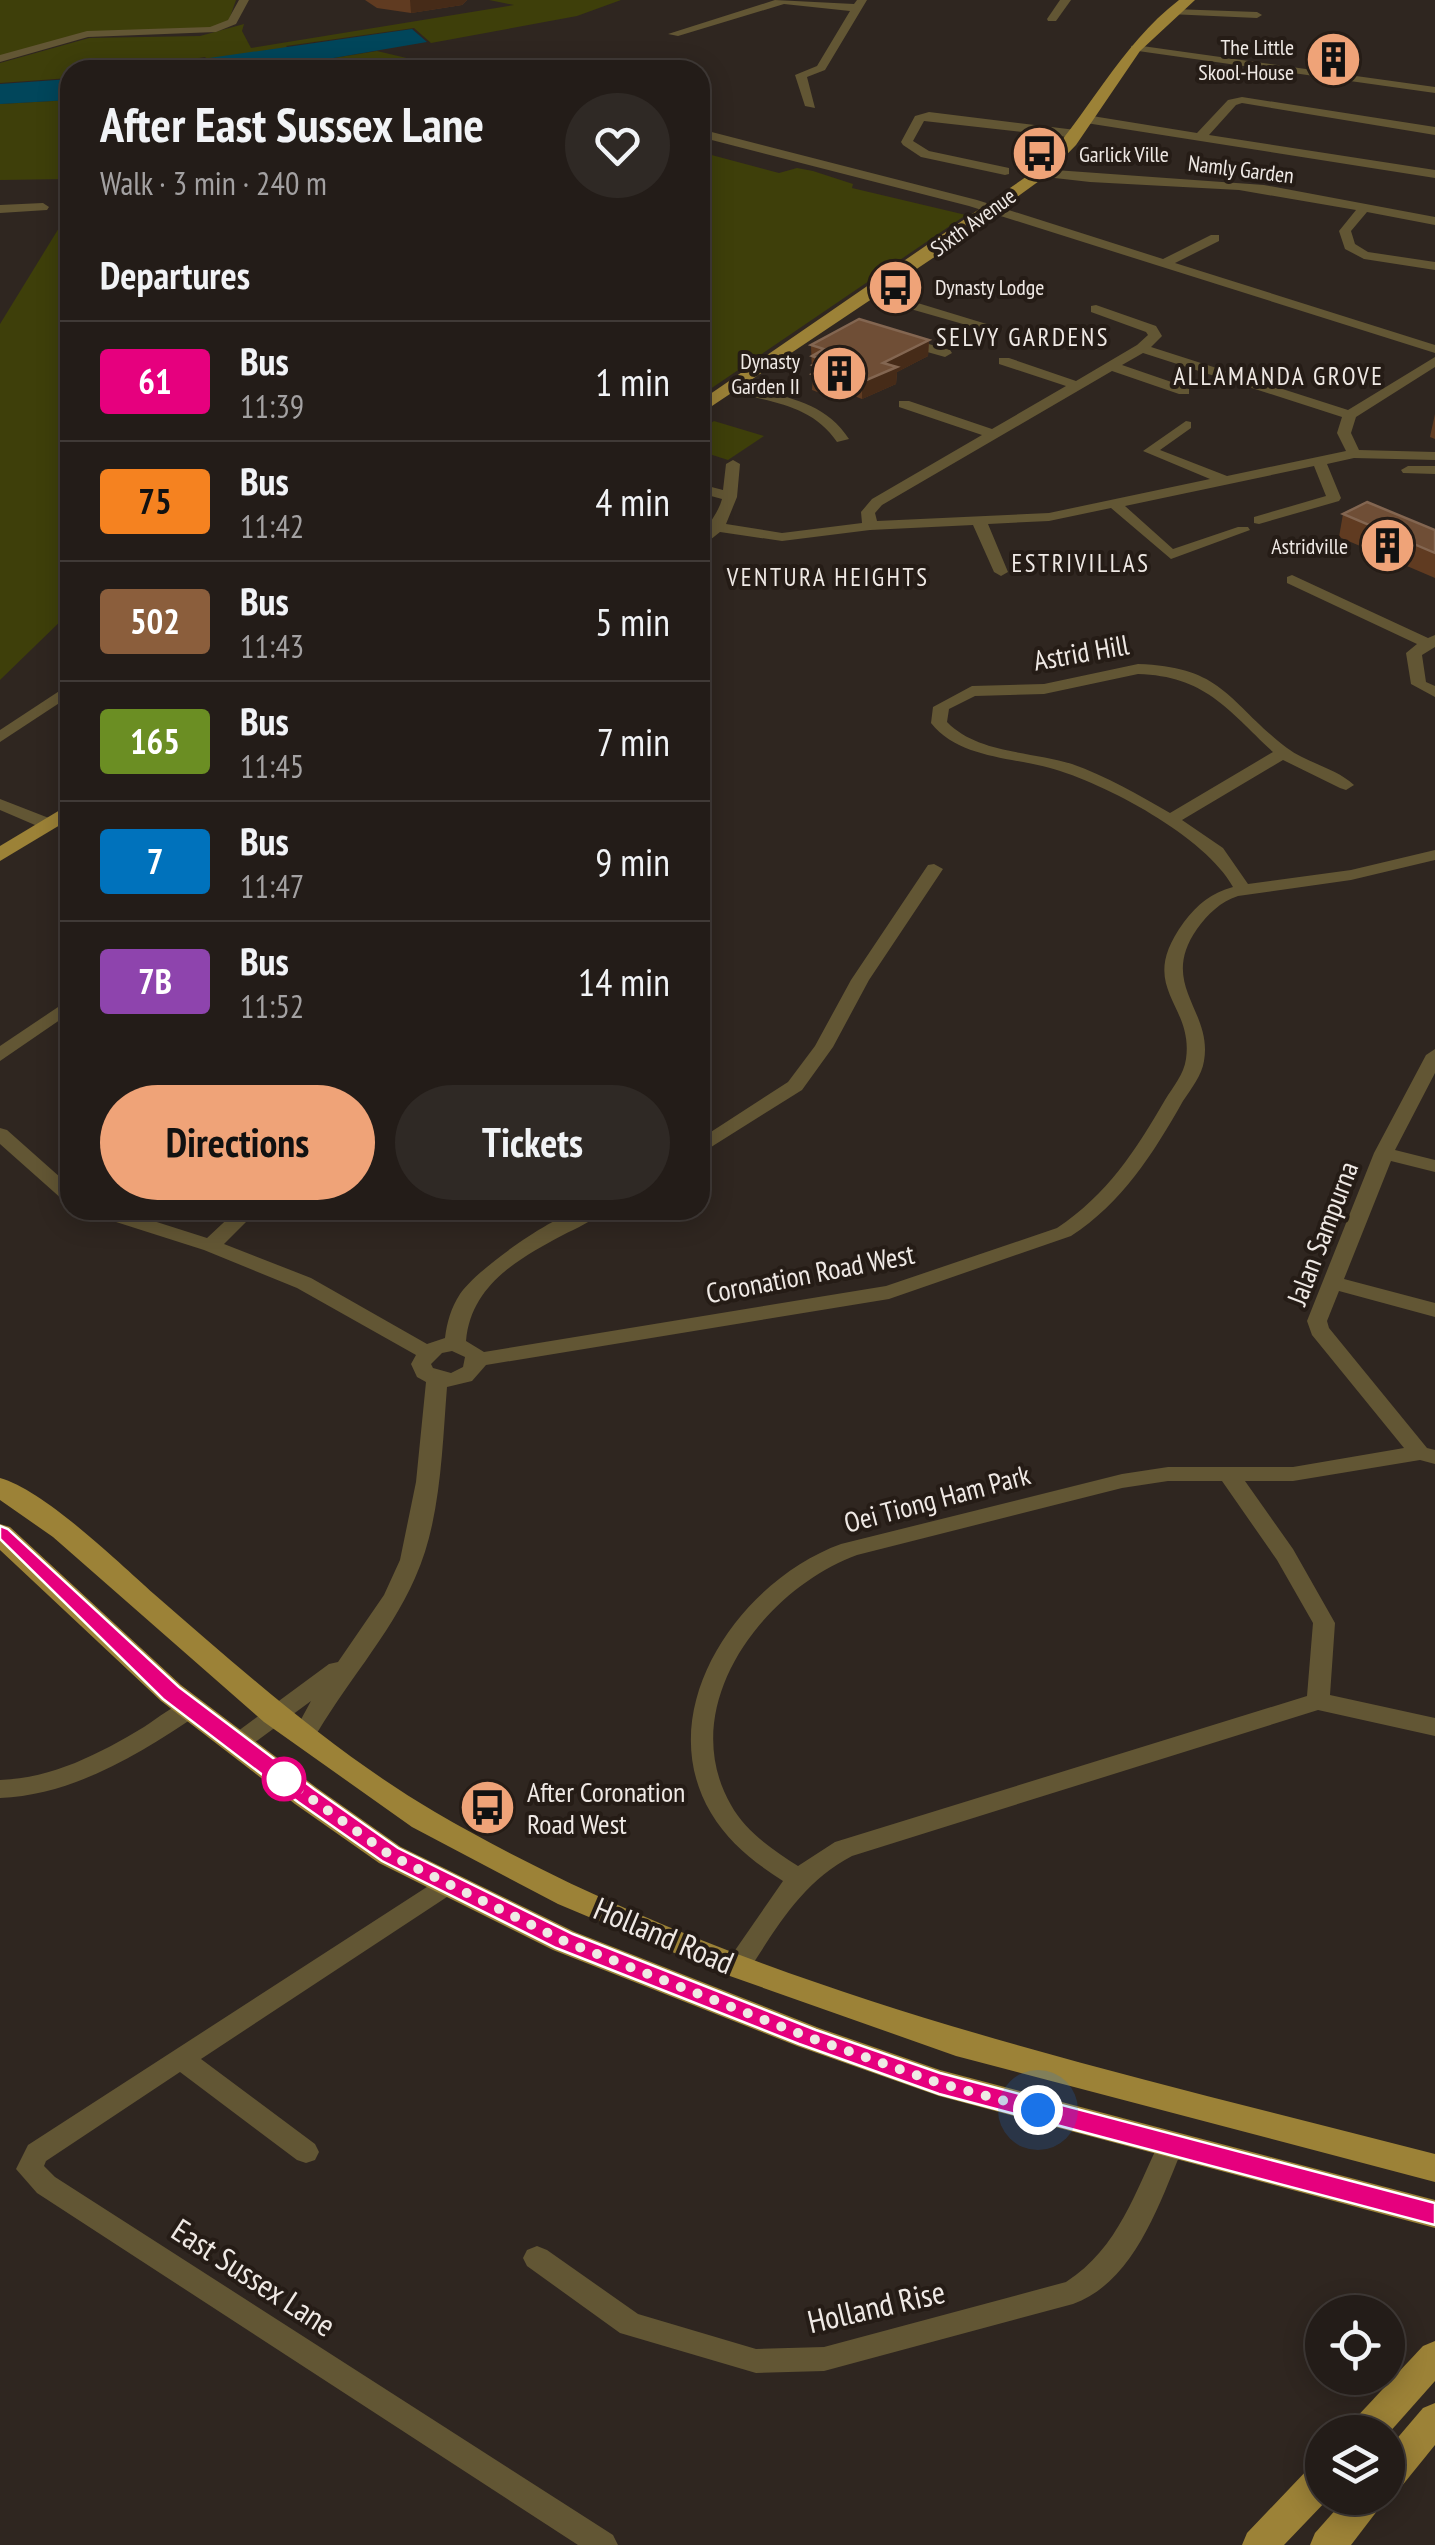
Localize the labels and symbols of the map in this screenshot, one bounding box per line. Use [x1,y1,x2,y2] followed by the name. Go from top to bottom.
[1303,30,1363,90] building icon: The Little Skool-House
[1198,33,1294,86] place label: The Little Skool-House
[1010,124,1070,184] bus stop icon: Garlick Ville
[1079,140,1169,168] place label: Garlick Ville
[1187,149,1295,189] street label: Namly Garden
[925,182,1021,262] street label: Sixth Avenue
[866,257,926,317] bus stop icon: Dynasty Lodge
[935,273,1044,301] place label: Dynasty Lodge
[936,321,1110,353] district label: SELVY GARDENS
[809,344,869,404] building icon: Dynasty Garden II
[731,347,801,400] place label: Dynasty Garden II
[1173,360,1385,392] district label: ALLAMANDA GROVE
[1357,516,1417,576] building icon: Astridville
[1271,532,1348,560] place label: Astridville
[1012,547,1150,579] district label: ESTRIVILLAS
[726,561,929,593] district label: VENTURA HEIGHTS
[1030,625,1132,679] street label: Astrid Hill
[1277,1156,1366,1311] street label: Jalan Sampurna
[703,1235,918,1311] street label: Coronation Road West
[840,1455,1034,1541] street label: Oei Tiong Ham Park
[263,1758,305,1800] unlabelled marker
[527,1773,685,1842] place label: After Coronation Road West
[458,1777,518,1837] bus stop icon: After Coronation Road West
[588,1887,740,1983] street label: Holland Road
[1013,2085,1063,2135] your location
[164,2208,344,2346] street label: East Sussex Lane
[803,2270,949,2342] street label: Holland Rise

